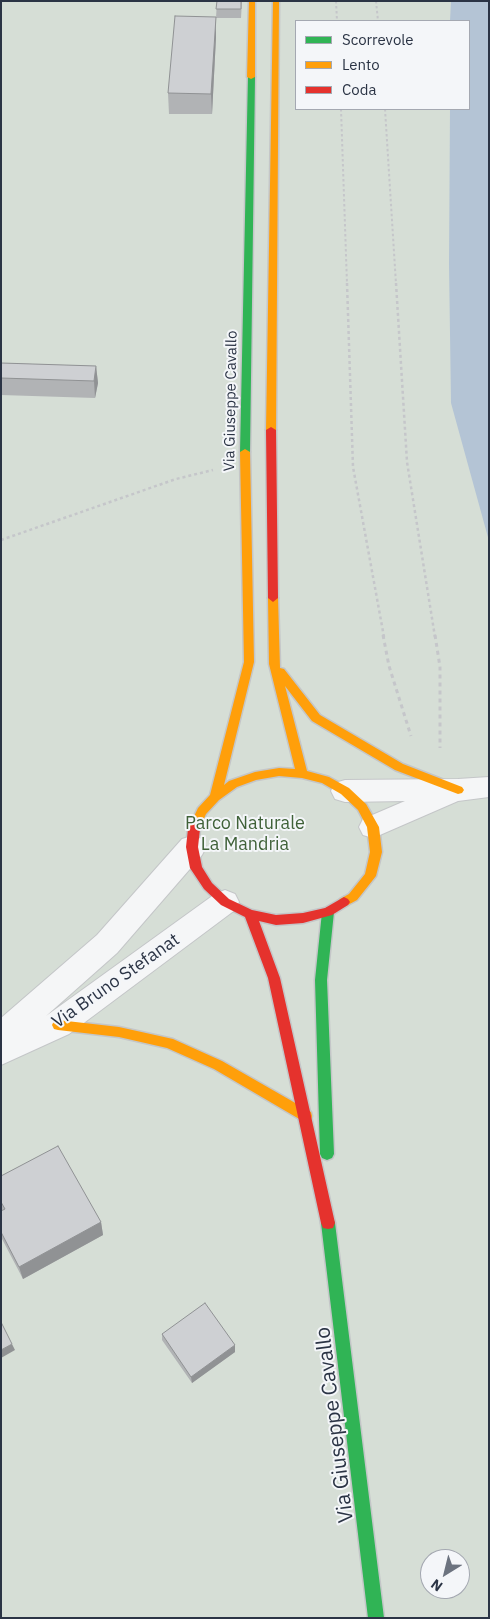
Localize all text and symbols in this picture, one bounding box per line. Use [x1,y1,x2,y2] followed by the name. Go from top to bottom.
[295,20,470,110] legend
[342,30,414,49] text: Scorrevole
[342,55,380,74] text: Lento
[342,80,376,99] text: Coda
[221,330,241,472] street label: Via Giuseppe Cavallo
[185,813,305,856] park label: Parco Naturale La Mandria
[48,929,184,1033] street label: Via Bruno Stefanat
[310,1326,360,1524] street label: Via Giuseppe Cavallo
[420,1549,470,1599] north arrow
[427,1575,446,1596] text: N

